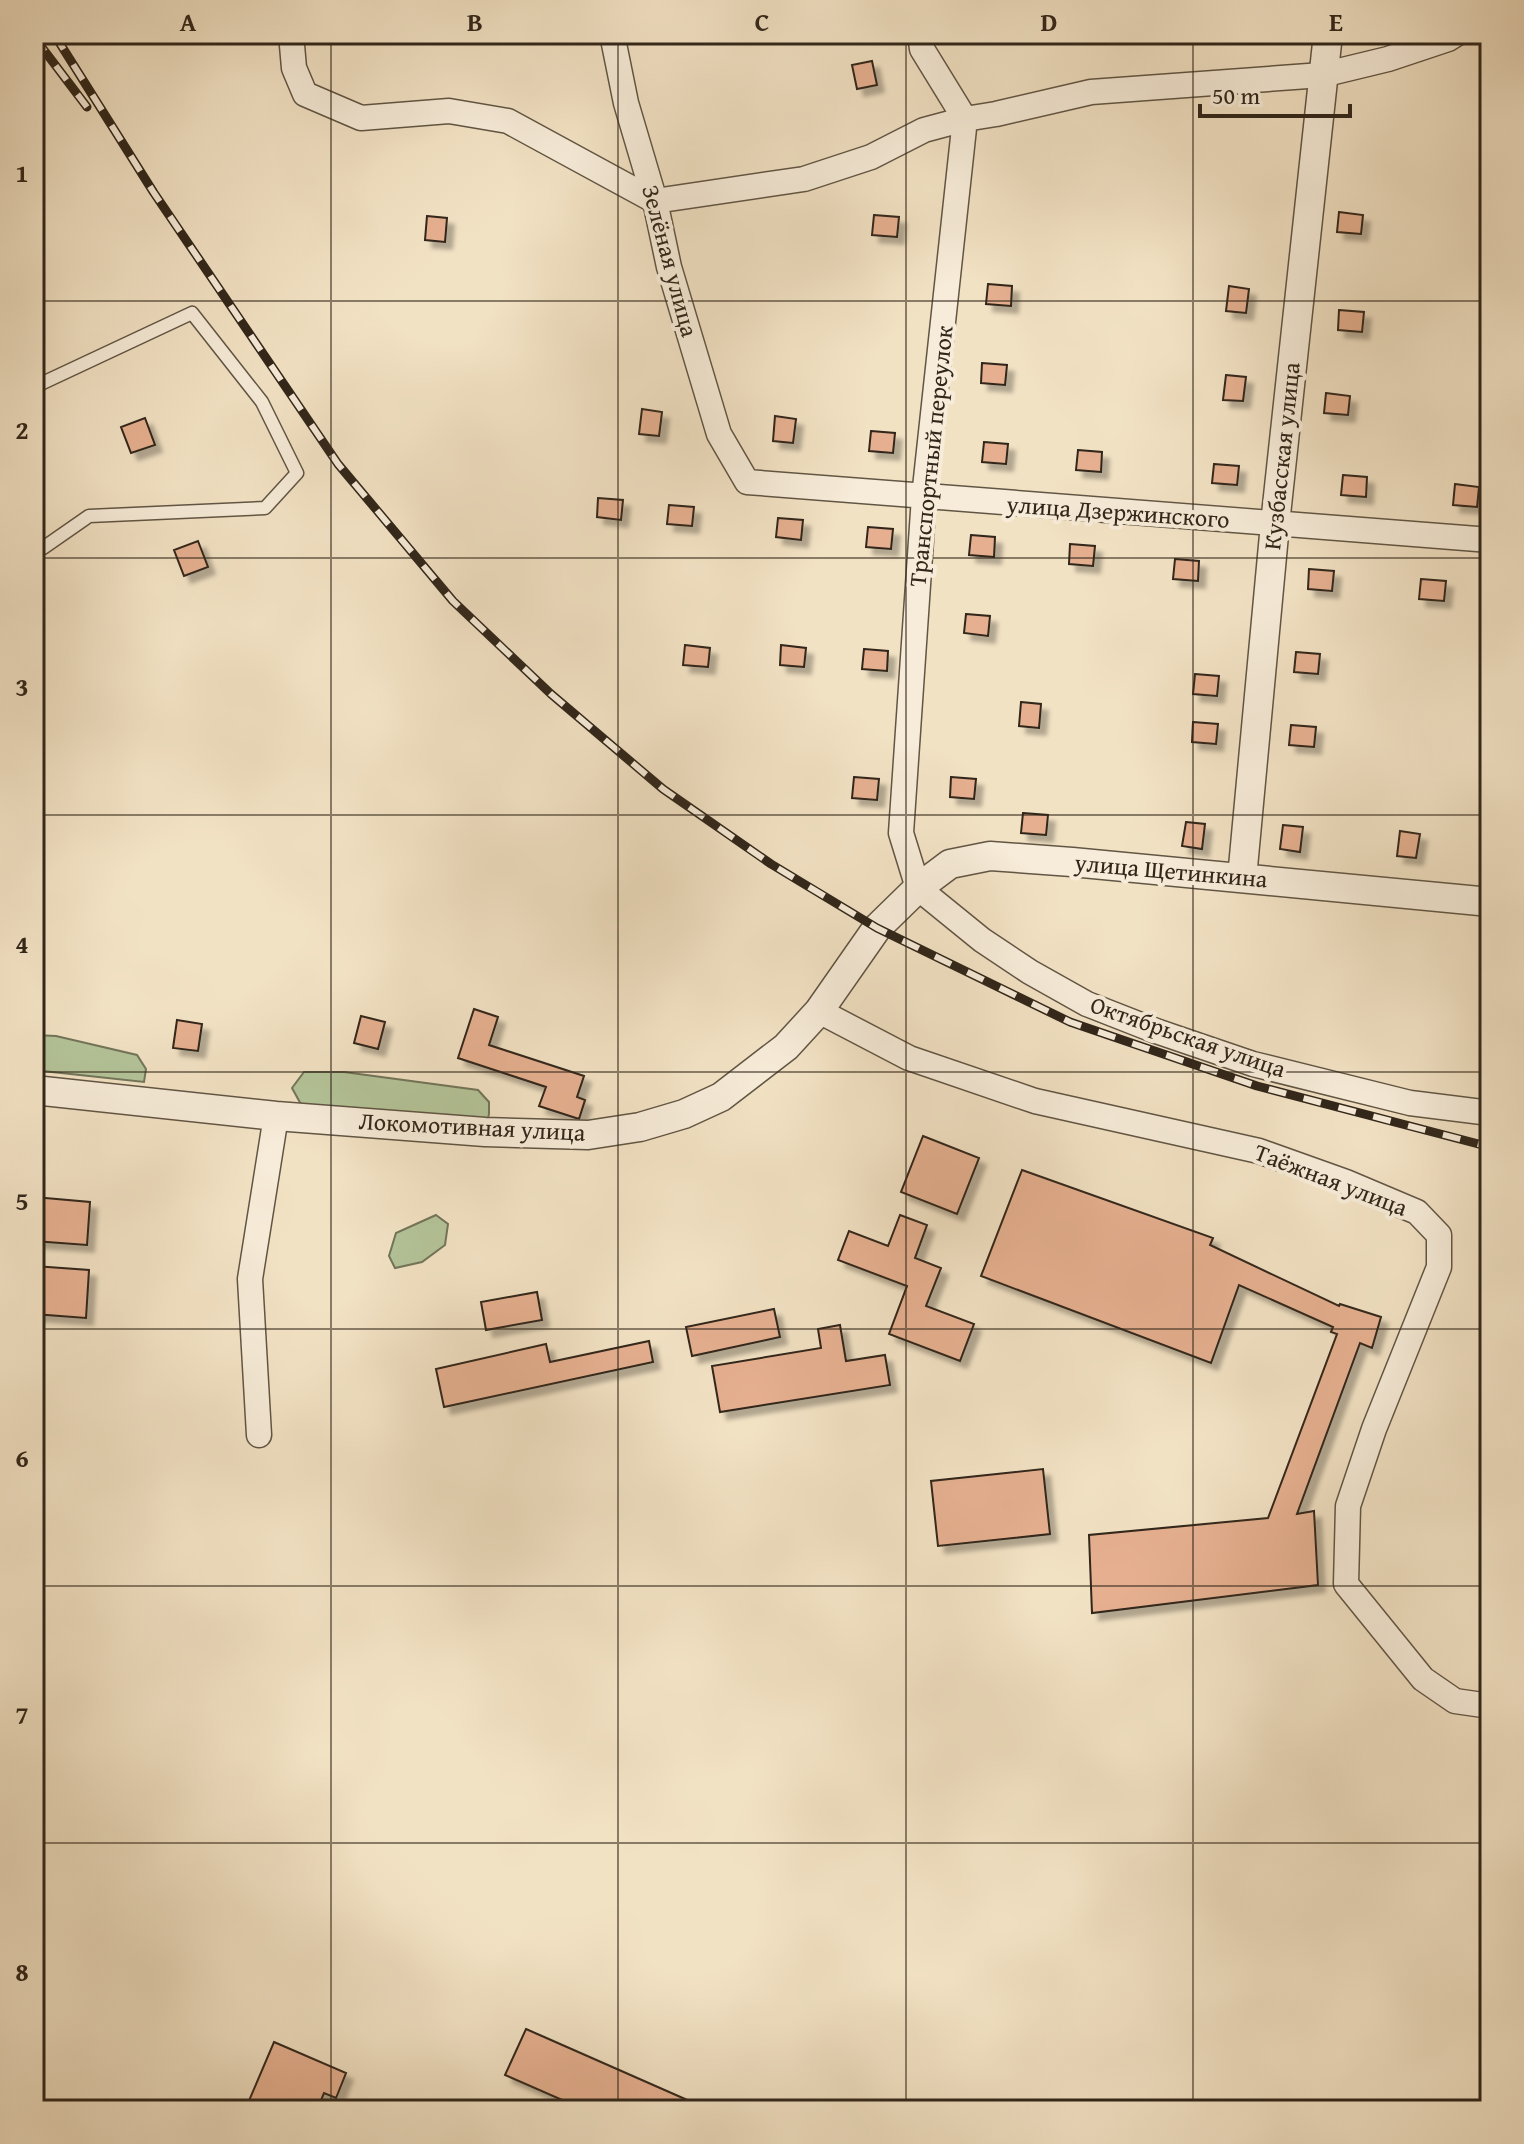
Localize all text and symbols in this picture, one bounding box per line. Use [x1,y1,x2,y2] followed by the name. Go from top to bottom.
[180,2,197,41] text: A
[467,2,483,41] text: B
[755,2,769,41] text: C
[1041,2,1057,41] text: D
[1329,2,1343,41] text: E
[1200,68,1350,118] scale bar
[1212,78,1260,113] text: 50 m
[15,153,29,192] text: 1
[633,181,708,341] street label: Зелёная улица
[899,323,962,588] street label: Транспортный переулок
[1254,360,1309,552] street label: Кузбасская улица
[15,410,29,449] text: 2
[1004,486,1231,537] street label: улица Дзержинского
[15,667,29,706] text: 3
[1072,845,1270,896] street label: улица Щетинкина
[15,924,29,963] text: 4
[1086,987,1291,1087] street label: Октябрьская улица
[358,1103,587,1150] street label: Локомотивная улица
[1250,1134,1413,1225] street label: Таёжная улица
[15,1181,29,1220] text: 5
[15,1438,29,1477] text: 6
[15,1695,29,1734] text: 7
[15,1952,29,1991] text: 8

